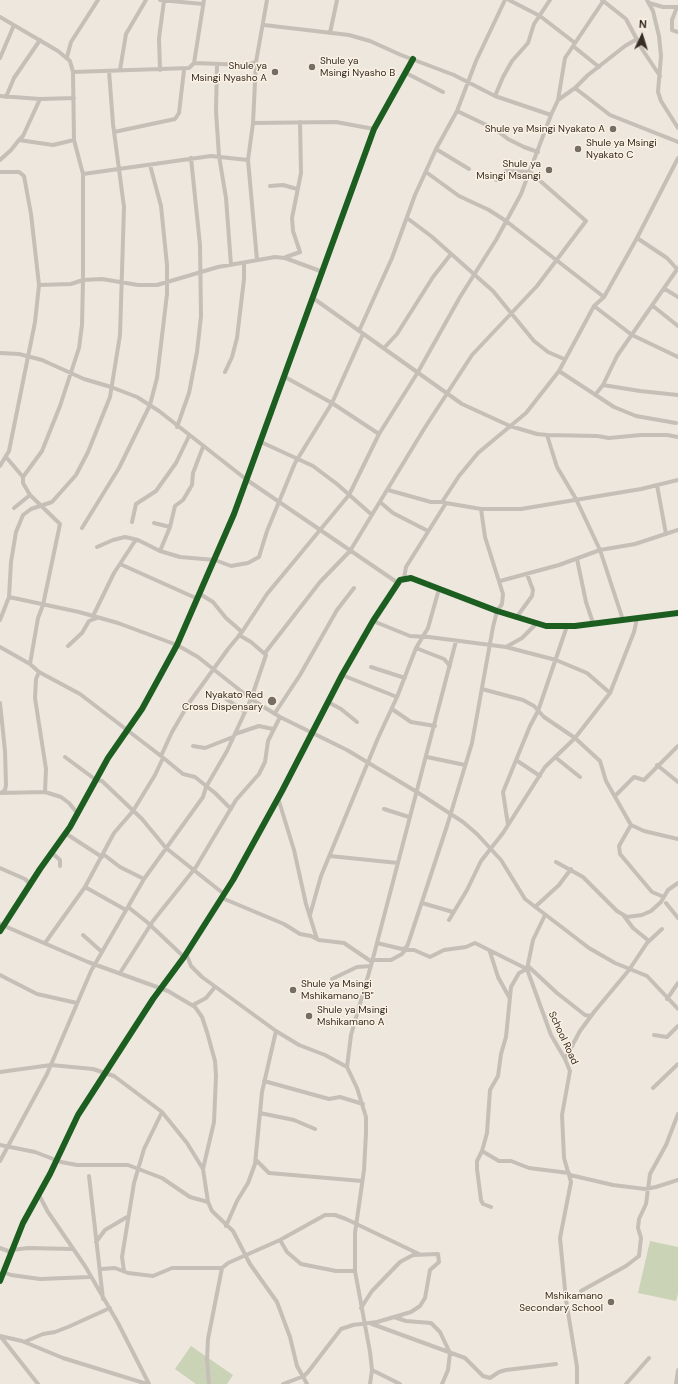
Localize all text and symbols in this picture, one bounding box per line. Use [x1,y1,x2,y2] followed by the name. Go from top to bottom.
[622,16,662,56] north arrow
[638,17,647,31] text: N
[320,55,395,78] place label: Shule ya Msingi Nyasho B
[191,60,267,84] place label: Shule ya Msingi Nyasho A
[307,62,317,72] marker: Shule ya Msingi Nyasho B
[270,67,280,77] marker: Shule ya Msingi Nyasho A
[485,123,605,135] place label: Shule ya Msingi Nyakato A
[608,124,618,134] marker: Shule ya Msingi Nyakato A
[586,137,657,160] place label: Shule ya Msingi Nyakato C
[573,144,583,154] marker: Shule ya Msingi Nyakato C
[476,158,541,182] place label: Shule ya Msingi Msangi
[544,165,554,175] marker: Shule ya Msingi Msangi
[182,689,263,712] place label: Nyakato Red Cross Dispensary
[266,695,278,707] marker: Nyakato Red Cross Dispensary
[301,978,374,1002] place label: Shule ya Msingi Mshikamano "B"
[288,985,298,995] marker: Shule ya Msingi Mshikamano "B"
[317,1004,388,1028] place label: Shule ya Msingi Mshikamano A
[545,1009,581,1067] street label: School Road
[304,1011,314,1021] marker: Shule ya Msingi Mshikamano A
[519,1290,603,1314] place label: Mshikamano Secondary School
[606,1297,616,1307] marker: Mshikamano Secondary School

